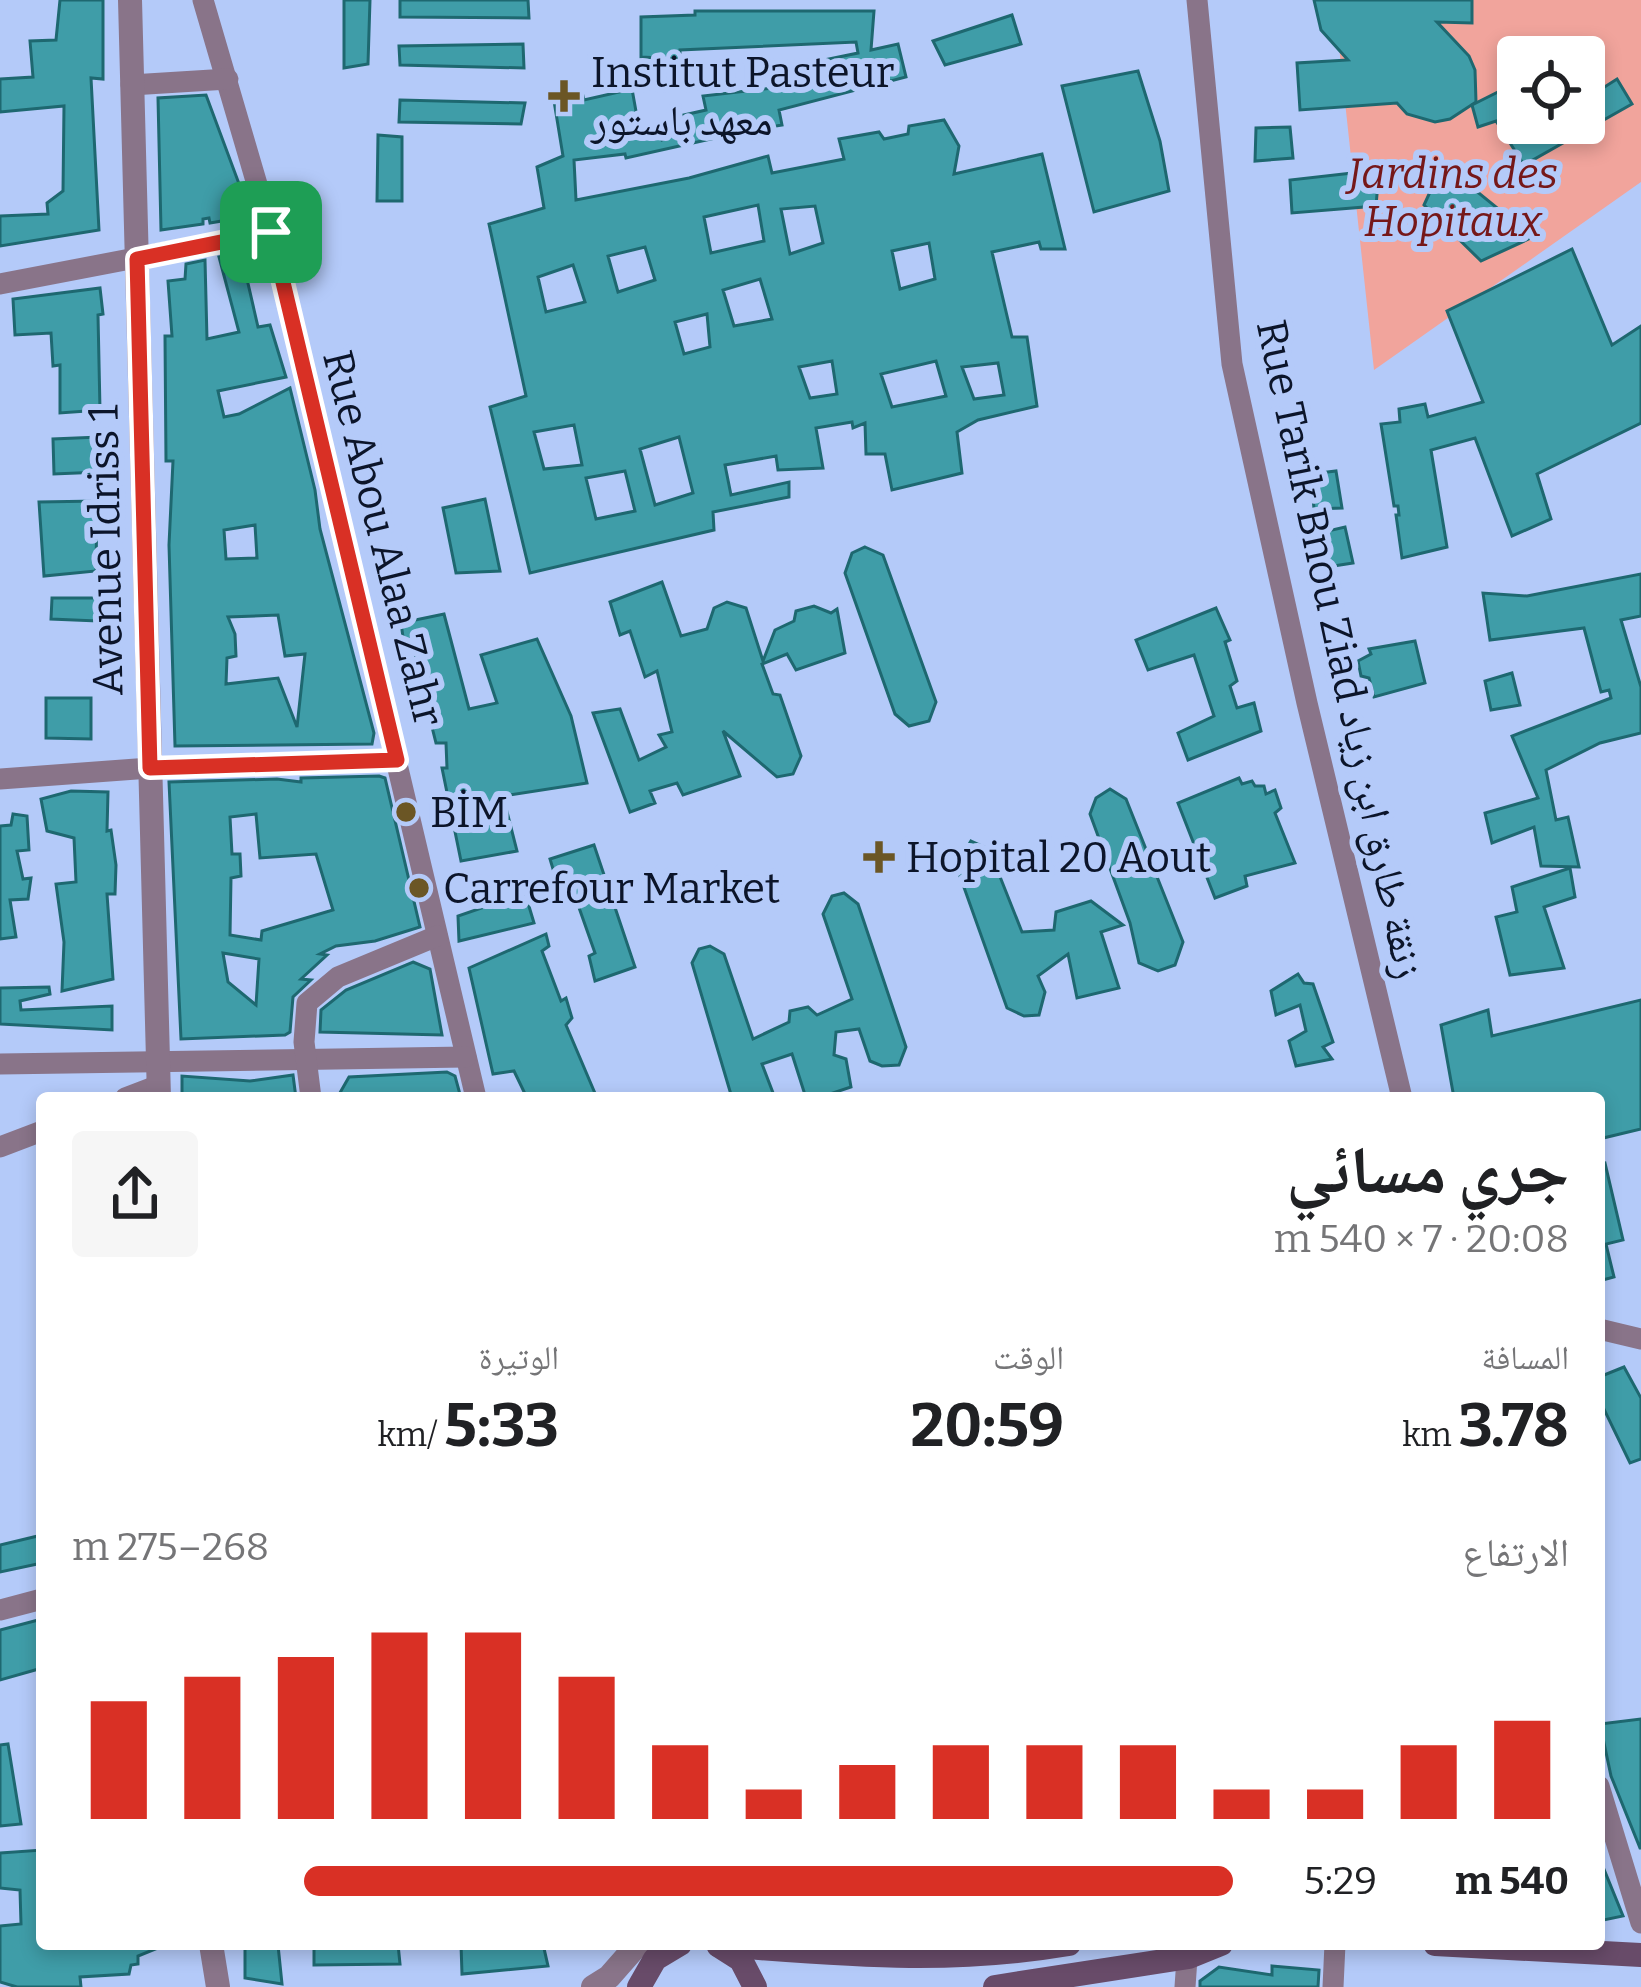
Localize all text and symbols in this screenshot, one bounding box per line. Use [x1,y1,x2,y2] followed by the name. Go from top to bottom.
[1497,36,1605,144] map controls
[1497,36,1605,144] button: locate
[590,48,894,146] place label: Institut Pasteur معهد باستور
[548,80,580,112] marker: Institut Pasteur معهد باستور
[1344,149,1558,247] park label: Jardins des Hopitaux
[220,181,322,283] pin
[238,199,304,265] icon: arrive
[1246,315,1434,983] street label: Rue Tarik Bnou Ziad زنقة طارق ابن زياد
[312,345,454,731] street label: Rue Abou Alaa Zahr
[78,404,134,696] street label: Avenue Idriss 1
[430,788,508,838] place label: BİM
[393,799,419,825] marker: BİM
[906,833,1211,883] place label: Hopital 20 Aout
[863,841,895,873] marker: Hopital 20 Aout
[443,864,780,914] place label: Carrefour Market
[406,875,432,901] marker: Carrefour Market
[72,1131,198,1257] button: share
[1286,1131,1569,1210] text: جري مسائي
[1274,1216,1569,1262] text: 20:08 · 7 × 540 m
[479,1338,559,1378] text: الوتيرة
[993,1338,1064,1378] text: الوقت
[1482,1338,1569,1378] text: المسافة
[444,1390,559,1462] text: 5:33
[910,1390,1064,1462] text: 20:59
[1458,1390,1569,1462] text: 3.78
[377,1415,444,1455] text: /km
[1402,1415,1458,1455] text: km
[72,1524,269,1570] text: 268–275 m
[1463,1530,1569,1576] text: الارتفاع
[1304,1858,1377,1904] text: 5:29
[1455,1858,1569,1904] text: 540 m

